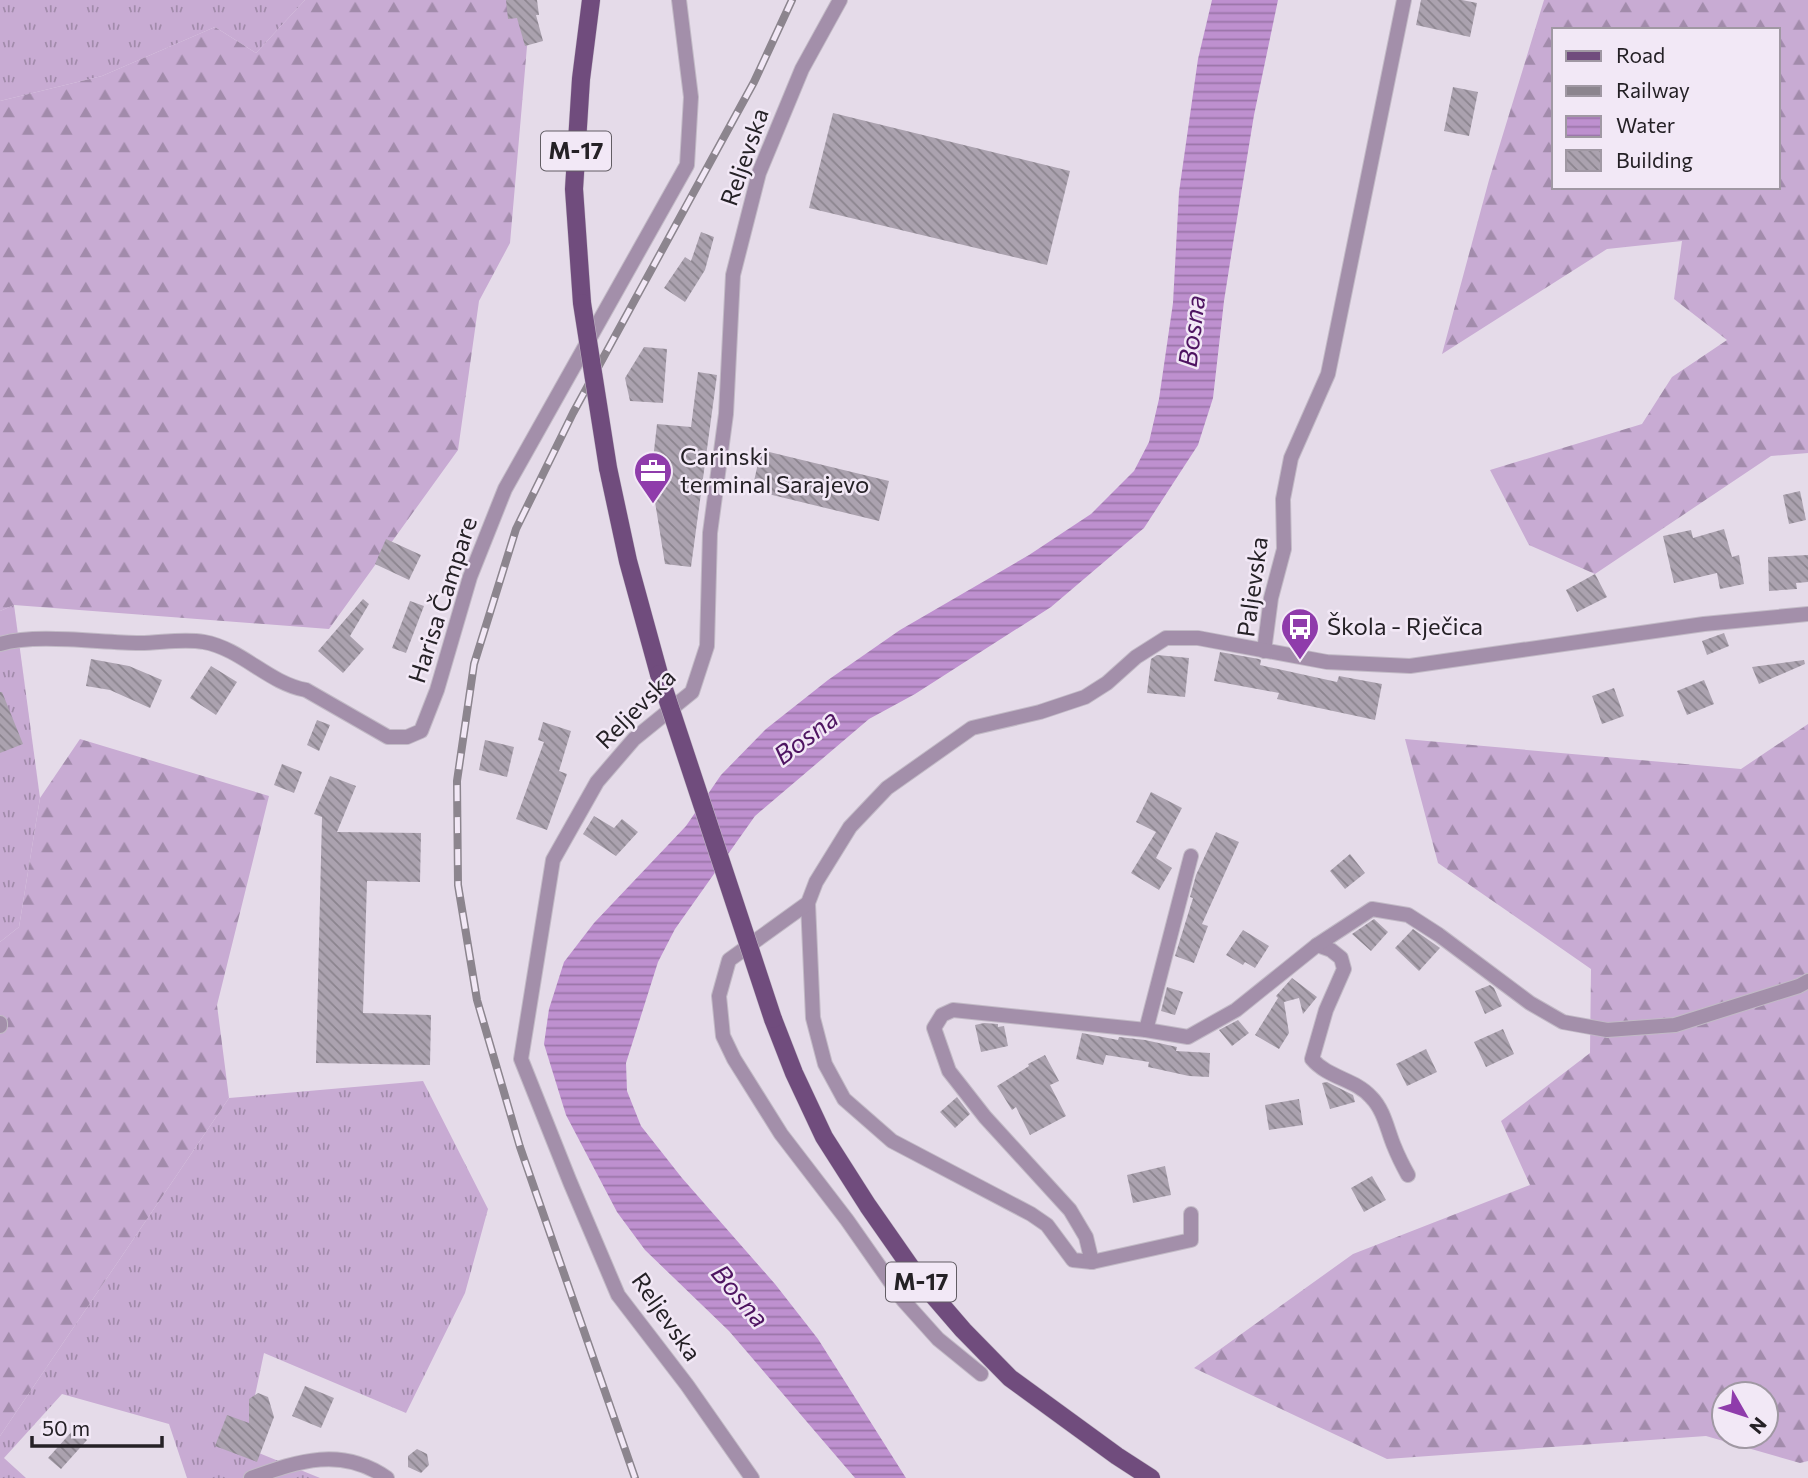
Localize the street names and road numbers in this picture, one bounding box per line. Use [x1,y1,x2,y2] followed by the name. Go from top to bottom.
[713,104,774,209] street label: Reljevska
[541,132,611,170] road number: M-17
[401,513,482,686] street label: Harisa Čampare
[1230,535,1273,639] street label: Paljevska
[589,662,681,754] street label: Reljevska
[886,1262,956,1302] road number: M-17
[626,1266,708,1366] street label: Reljevska

